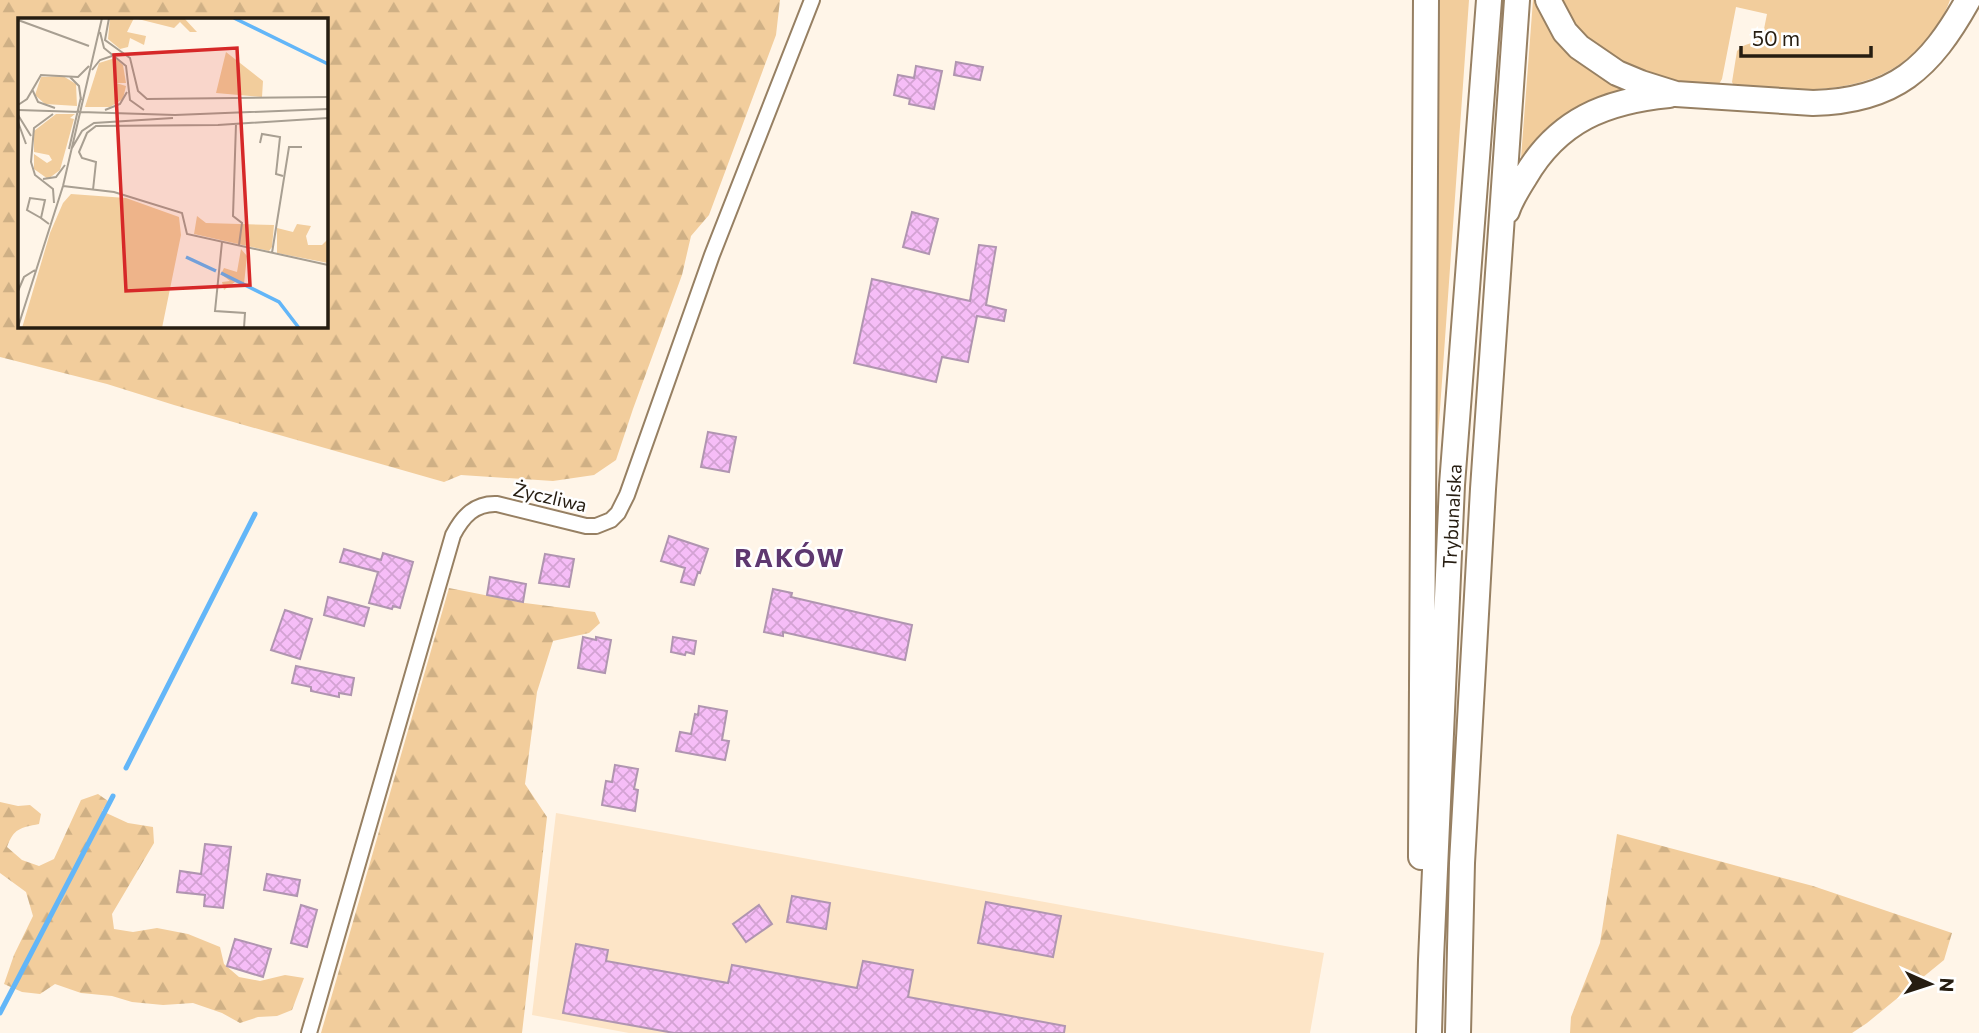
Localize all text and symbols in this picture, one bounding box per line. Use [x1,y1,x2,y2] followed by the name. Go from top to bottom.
[1741,14,1870,58] scale bar
[18,18,327,327] inset map
[1752,25,1800,50] text: 50 m
[1437,463,1466,569] street label: Trybunalska
[511,477,589,516] street label: Życzliwa
[734,541,846,572] district label: RAKÓW
[1895,949,1965,1019] north arrow
[1936,977,1959,993] text: N

